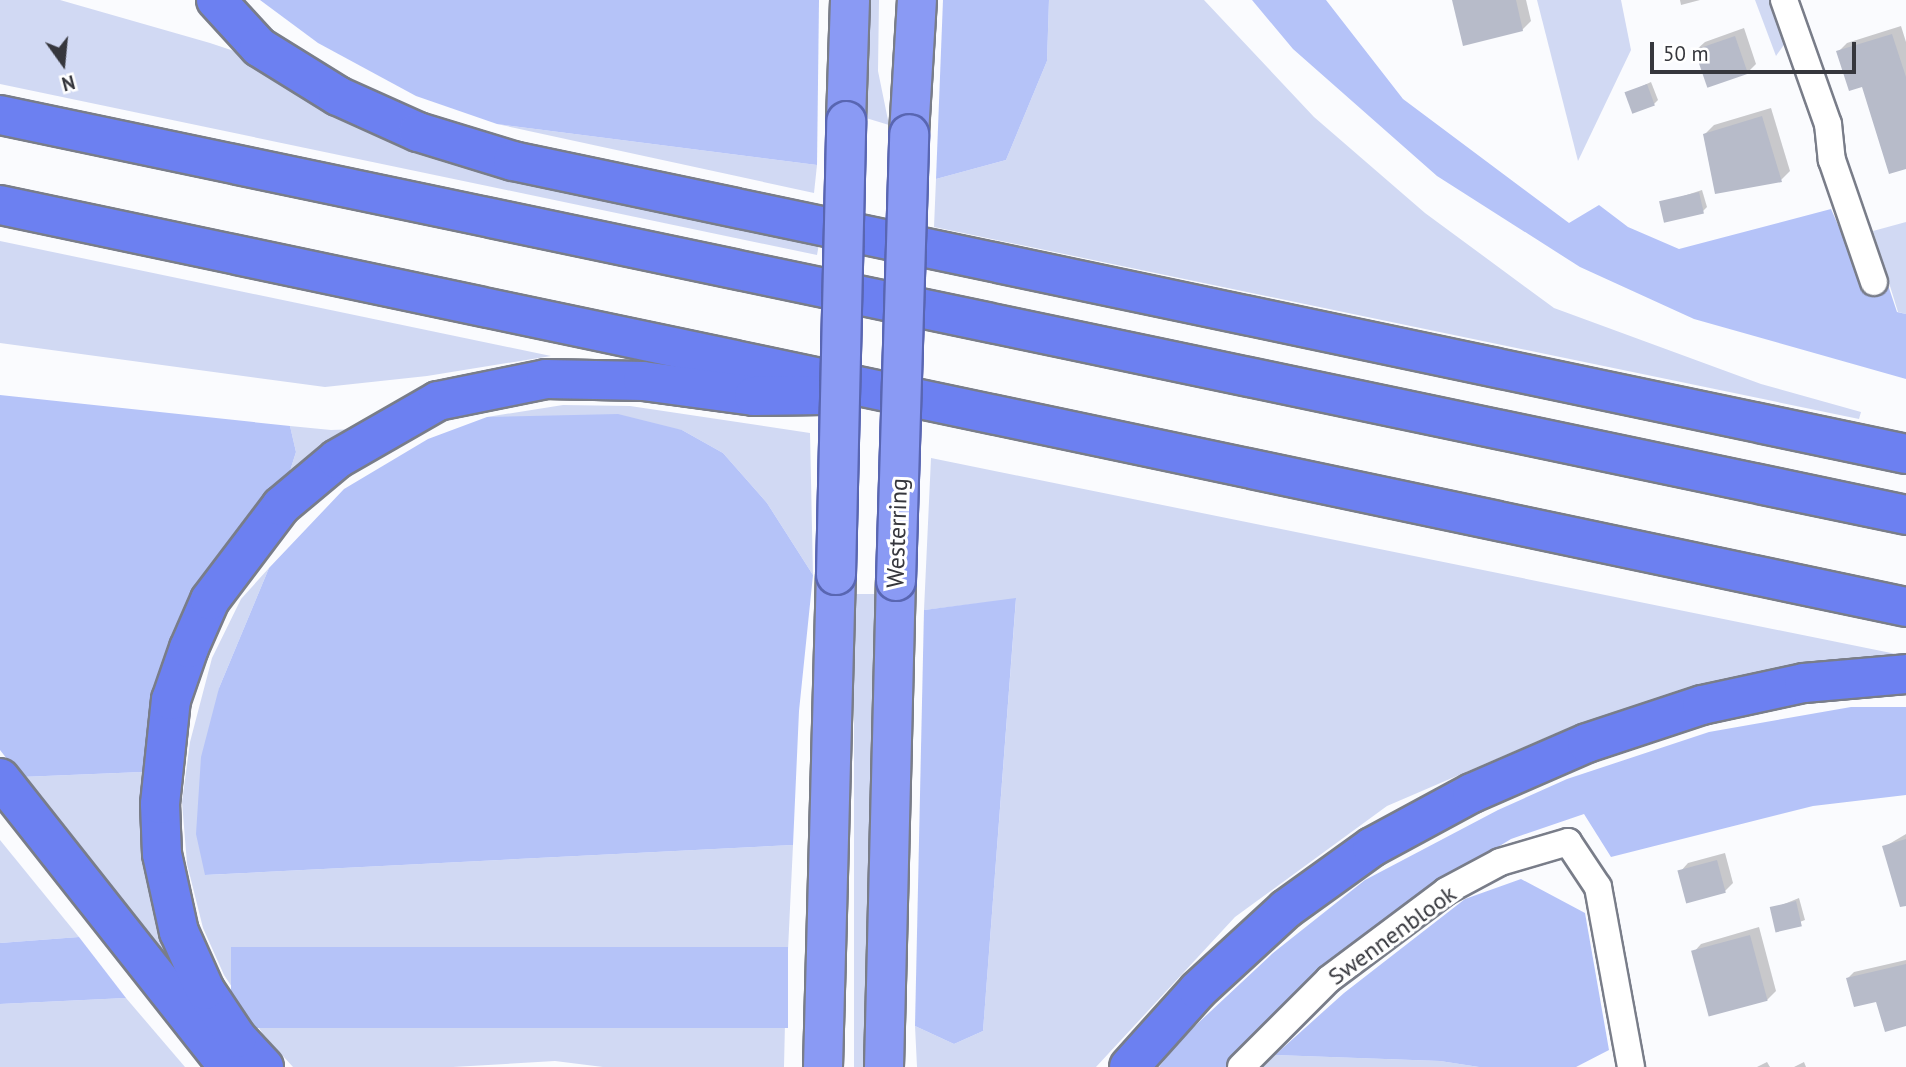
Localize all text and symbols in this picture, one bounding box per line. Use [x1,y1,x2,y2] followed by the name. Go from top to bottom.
[28,28,98,98] north arrow
[1654,28,1860,72] scale bar
[1663,40,1709,67] text: 50 m
[59,70,78,96] text: N
[881,478,913,588] street label: Westerring
[1322,879,1462,991] street label: Swennenblook

